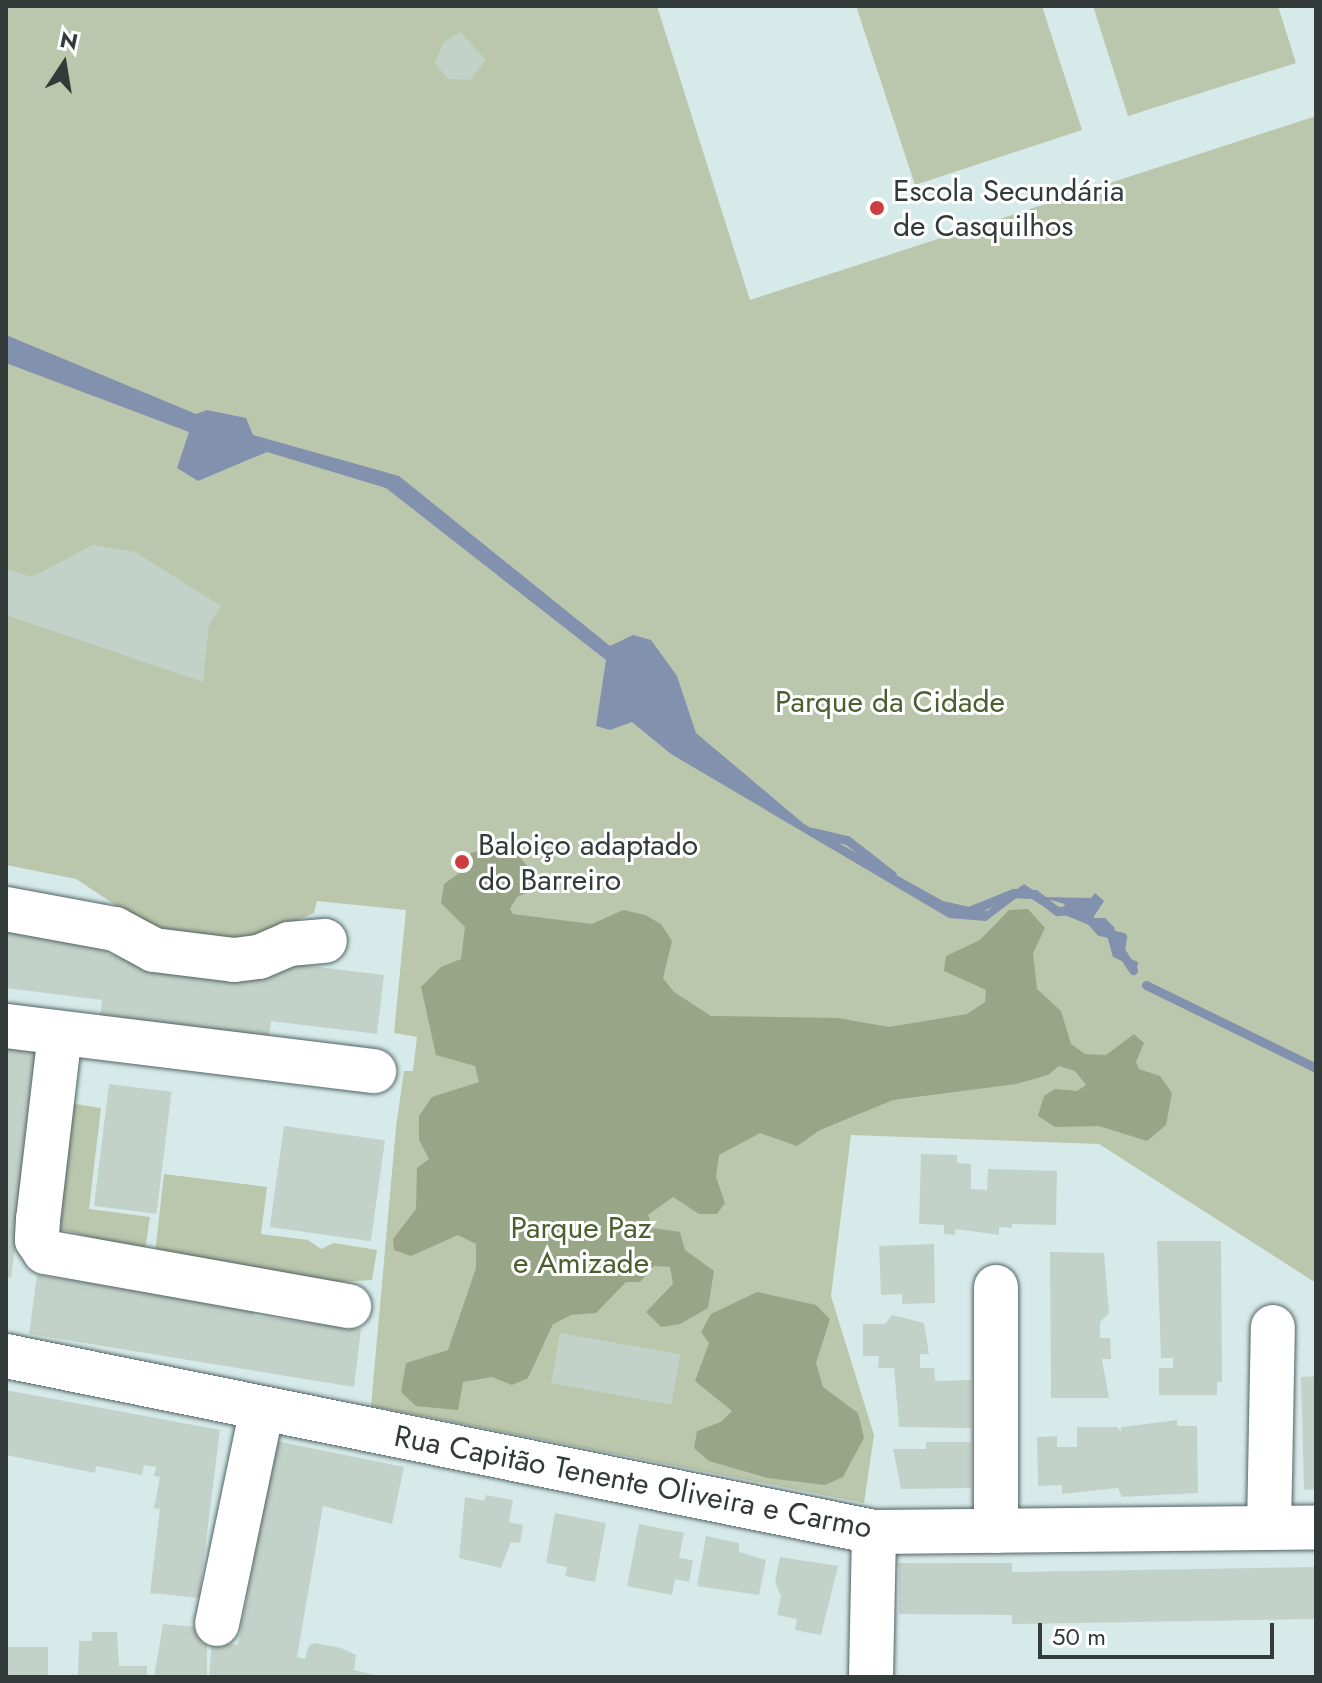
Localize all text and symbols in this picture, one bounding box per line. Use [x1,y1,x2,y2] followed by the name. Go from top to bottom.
[57,23,81,58] text: N
[24,24,104,104] north arrow
[893,173,1125,244] place label: Escola Secundária de Casquilhos
[868,199,886,217] marker: Escola Secundária de Casquilhos
[775,684,1005,720] park label: Parque da Cidade
[478,827,698,898] place label: Baloiço adaptado do Barreiro
[453,853,471,871] marker: Baloiço adaptado do Barreiro
[511,1210,651,1280] park label: Parque Paz e Amizade
[391,1418,875,1546] street label: Rua Capitão Tenente Oliveira e Carmo
[1042,1607,1278,1657] scale bar
[1052,1619,1106,1654] text: 50 m

